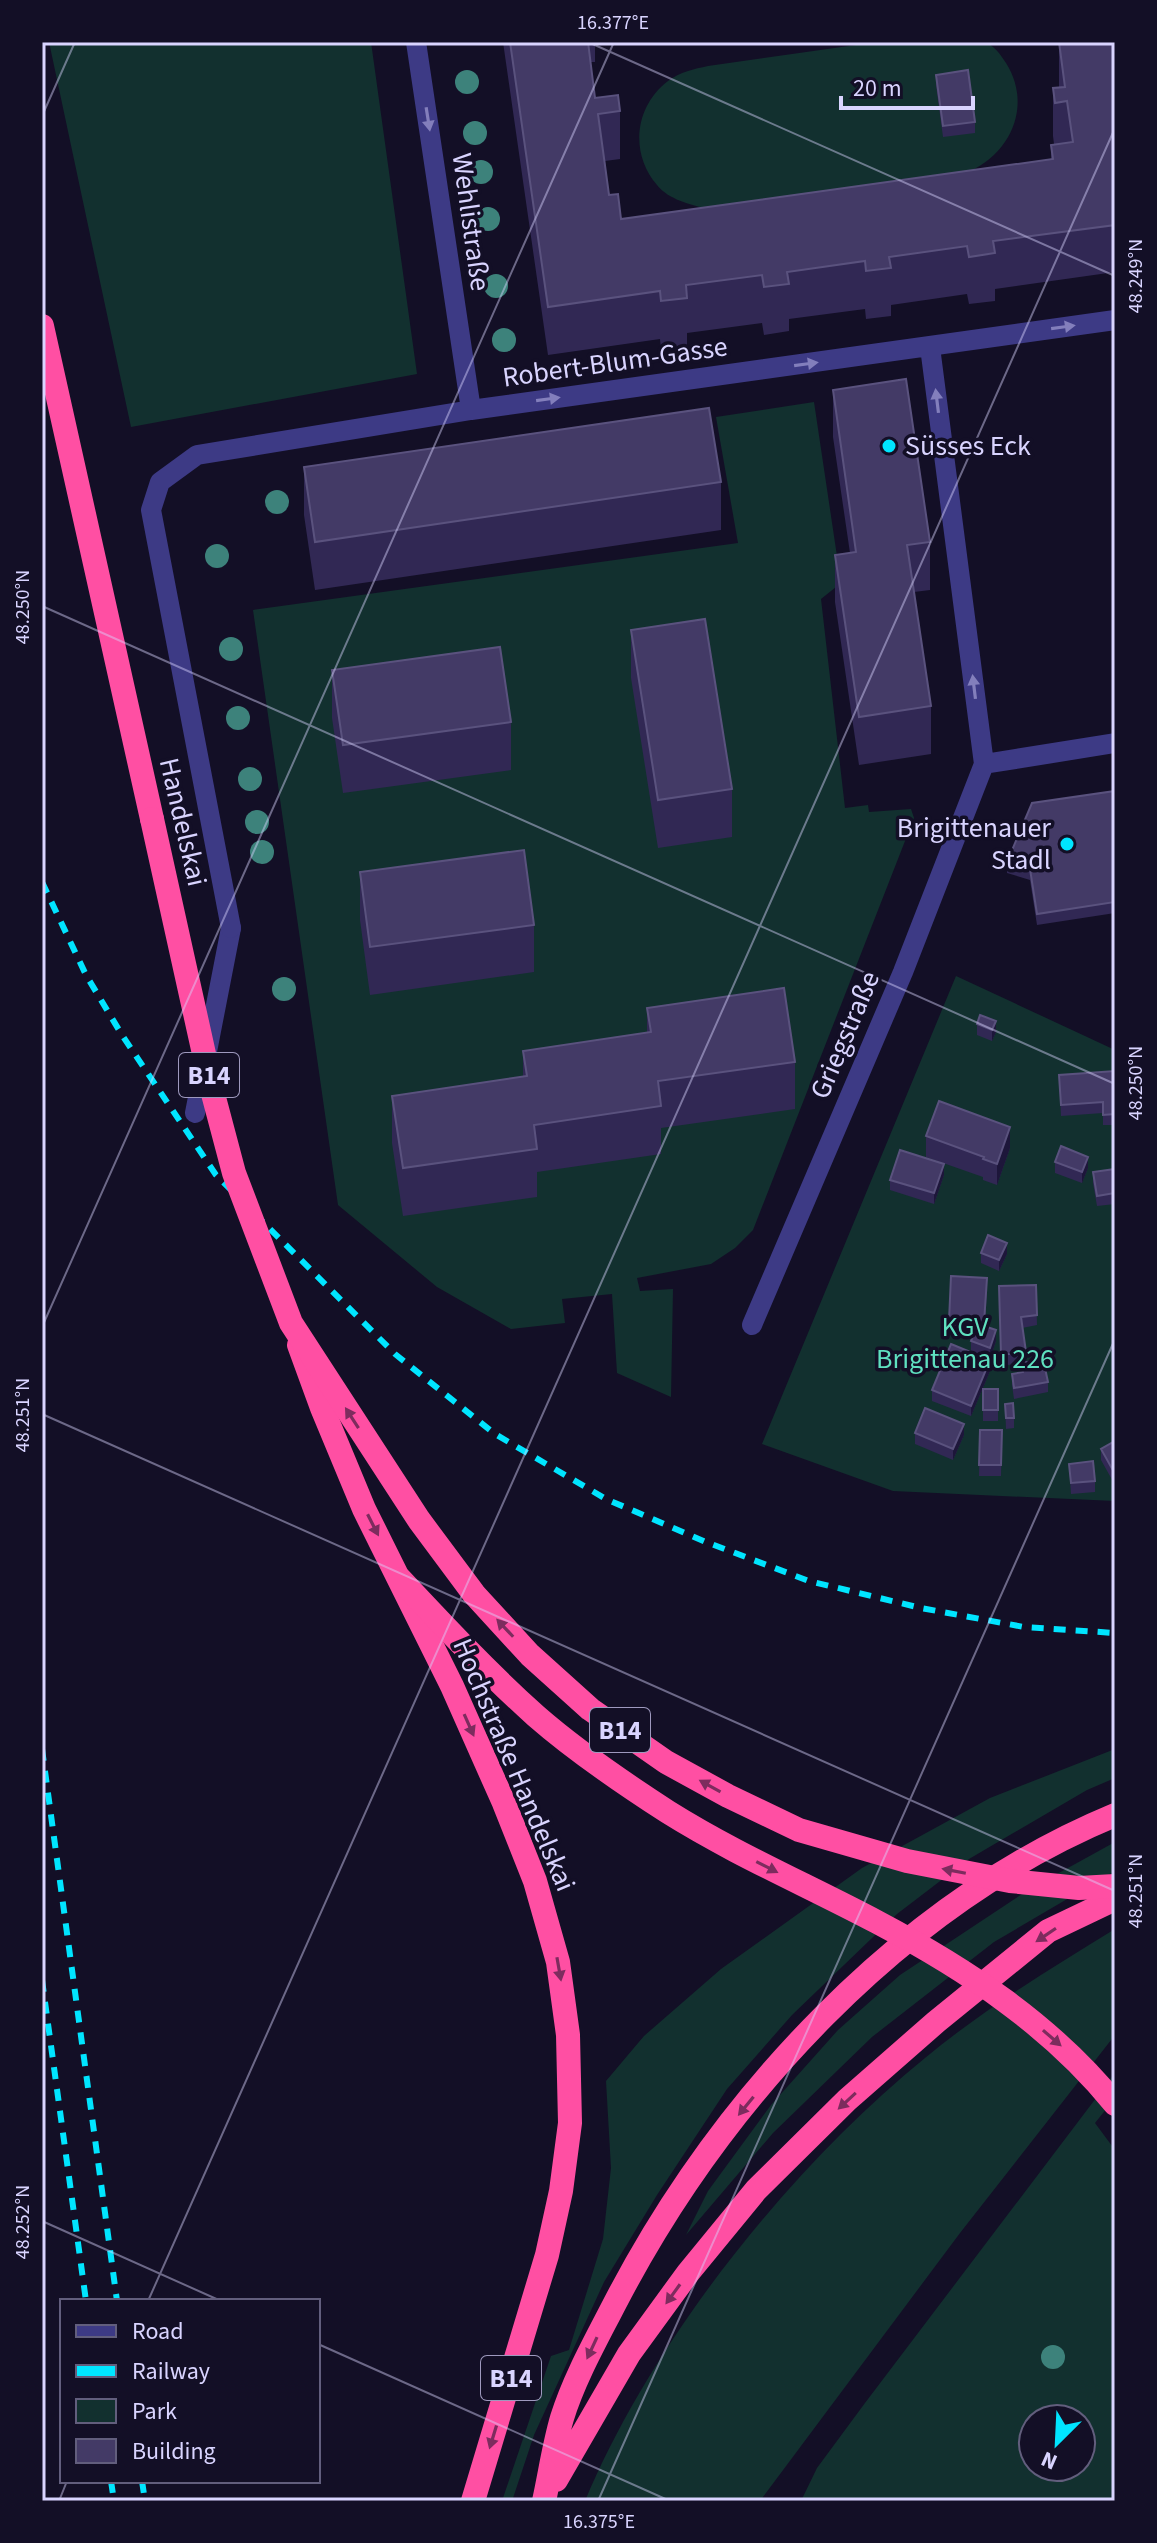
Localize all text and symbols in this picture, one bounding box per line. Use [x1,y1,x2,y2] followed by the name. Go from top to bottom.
[577,9,649,37] text: 16.377°E
[841,60,973,110] scale bar
[853,71,902,106] text: 20 m
[422,107,435,132] one-way arrow
[442,150,500,294] street label: Wehlistraße
[1122,239,1150,313] text: 48.249°N
[1051,320,1076,333] one-way arrow
[500,326,730,398] street label: Robert-Blum-Gasse
[794,357,819,370] one-way arrow
[931,388,944,413] one-way arrow
[536,392,561,405] one-way arrow
[905,426,1031,466] place label: Süsses Eck
[880,437,898,455] marker: Süsses Eck
[9,570,37,644] text: 48.250°N
[968,674,981,699] one-way arrow
[149,754,217,890] street label: Handelskai
[897,808,1051,880] place label: Brigittenauer Stadl
[1058,835,1076,853] marker: Brigittenauer Stadl
[800,965,890,1105] street label: Griegstraße
[1122,1046,1150,1120] text: 48.250°N
[179,1053,239,1097] road number: B14
[876,1307,1054,1379] park label: KGV Brigittenau 226
[9,1378,37,1452] text: 48.251°N
[345,1408,360,1429] one-way arrow
[366,1514,379,1537] one-way arrow
[497,1619,515,1638] one-way arrow
[443,1632,585,1898] street label: Hochstraße Handelskai
[590,1708,650,1752] road number: B14
[463,1713,476,1737] one-way arrow
[699,1780,721,1794] one-way arrow
[1122,1854,1150,1928] text: 48.251°N
[756,1860,779,1873] one-way arrow
[942,1864,967,1877] one-way arrow
[1036,1927,1057,1942] one-way arrow
[553,1957,565,1982] one-way arrow
[1042,2029,1062,2046] one-way arrow
[838,2092,857,2110] one-way arrow
[738,2095,755,2115] one-way arrow
[9,2185,37,2259] text: 48.252°N
[665,2283,681,2304] one-way arrow
[60,2299,320,2483] legend
[132,2314,184,2349] text: Road
[586,2336,599,2360] one-way arrow
[132,2354,210,2389] text: Railway
[481,2356,541,2400] road number: B14
[132,2394,177,2429] text: Park
[1017,2403,1097,2483] north arrow
[486,2425,499,2449] one-way arrow
[132,2434,216,2469] text: Building
[1036,2443,1062,2478] text: N
[563,2508,635,2536] text: 16.375°E

